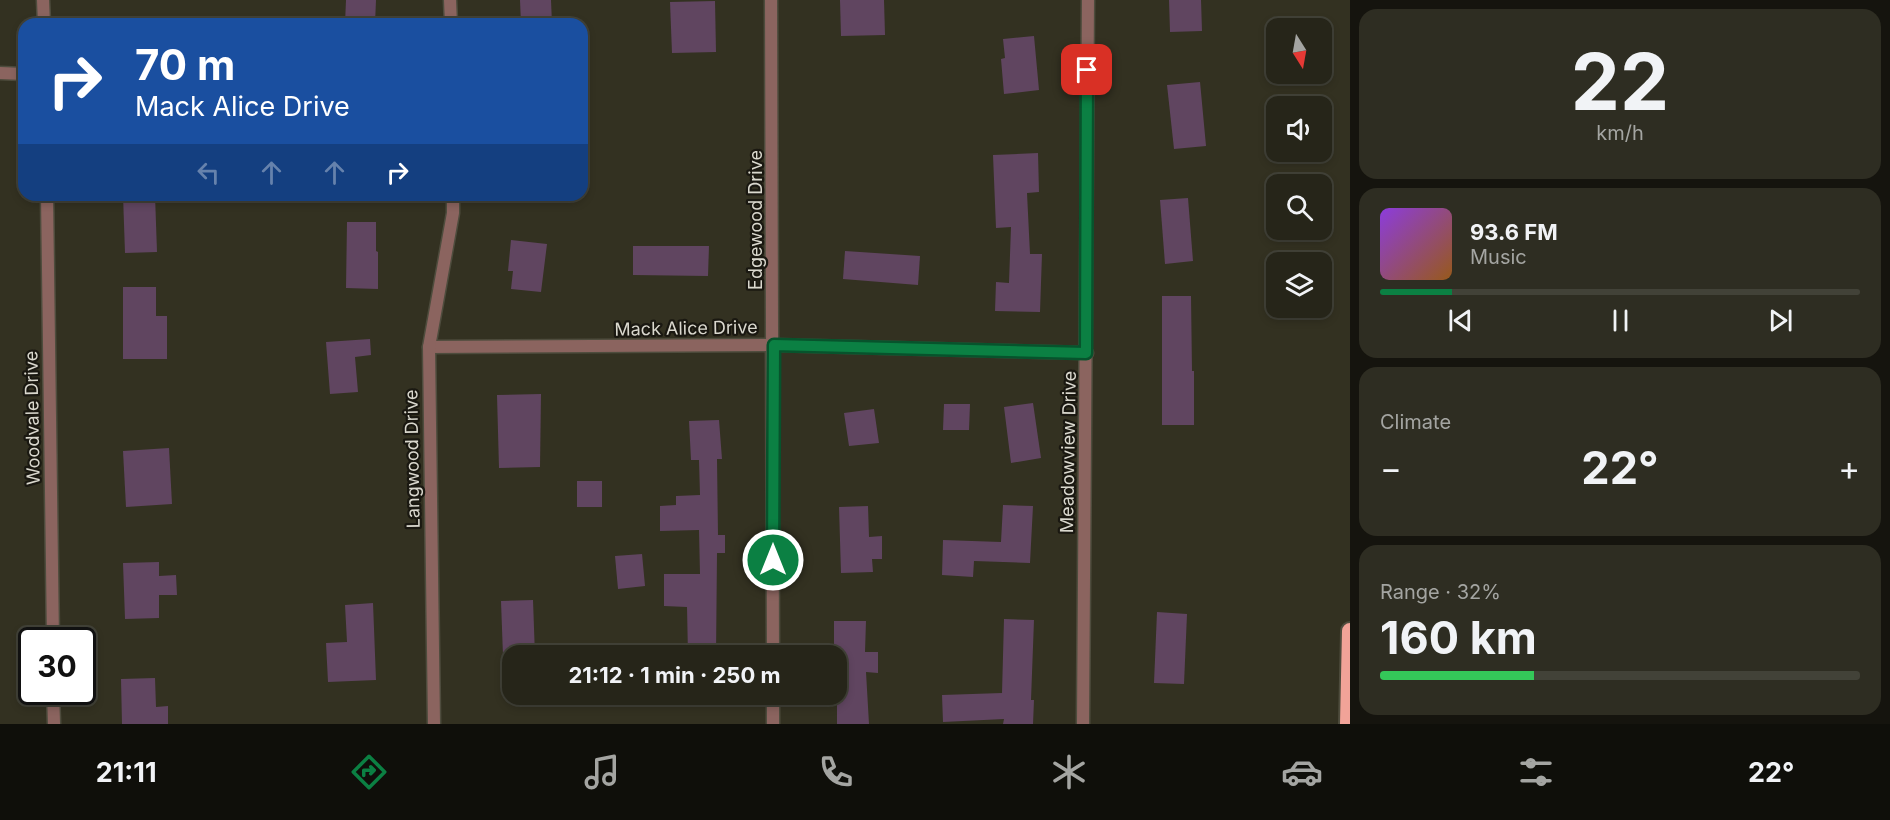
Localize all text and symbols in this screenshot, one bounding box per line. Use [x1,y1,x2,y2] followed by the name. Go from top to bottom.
[1266,18,1332,84] north arrow
[1266,18,1332,318] map controls
[1571,34,1669,129] text: 22
[135,39,235,90] text: 70 m
[36,42,114,120] icon: right
[1061,44,1112,95] pin
[1070,53,1103,86] icon: arrive
[135,90,350,123] text: Mack Alice Drive
[1266,96,1332,162] button: sound
[1596,121,1644,145] text: km/h
[745,150,766,290] street label: Edgewood Drive
[192,156,225,189] icon: left
[255,156,288,189] icon: ahead
[318,156,351,189] icon: ahead
[381,156,414,189] icon: right
[1266,174,1332,240] button: search
[1470,219,1558,245] text: 93.6 FM
[1470,245,1527,269] text: Music
[1266,252,1332,318] button: layers
[1444,304,1477,337] icon: previous
[1604,304,1637,337] icon: pause
[1764,304,1797,337] icon: next
[614,316,758,340] street label: Mack Alice Drive
[20,351,44,485] street label: Woodvale Drive
[1056,371,1080,533] street label: Meadowview Drive
[400,389,424,529] street label: Langwood Drive
[1380,410,1451,434] text: Climate
[1581,440,1659,495] text: 22°
[1380,448,1402,488] text: −
[1838,448,1860,488] text: +
[741,528,805,592] position arrow
[1380,580,1501,604] text: Range · 32%
[1380,610,1537,665] text: 160 km
[18,627,96,705] speed limit sign: 30
[568,662,781,688] text: 21:12 · 1 min · 250 m
[348,751,390,793] icon: directions
[581,751,623,793] icon: music
[815,751,857,793] icon: phone
[1048,751,1090,793] icon: climate
[1281,751,1323,793] icon: car
[1515,751,1557,793] icon: filters
[96,756,157,789] text: 21:11
[1748,756,1794,789] text: 22°

